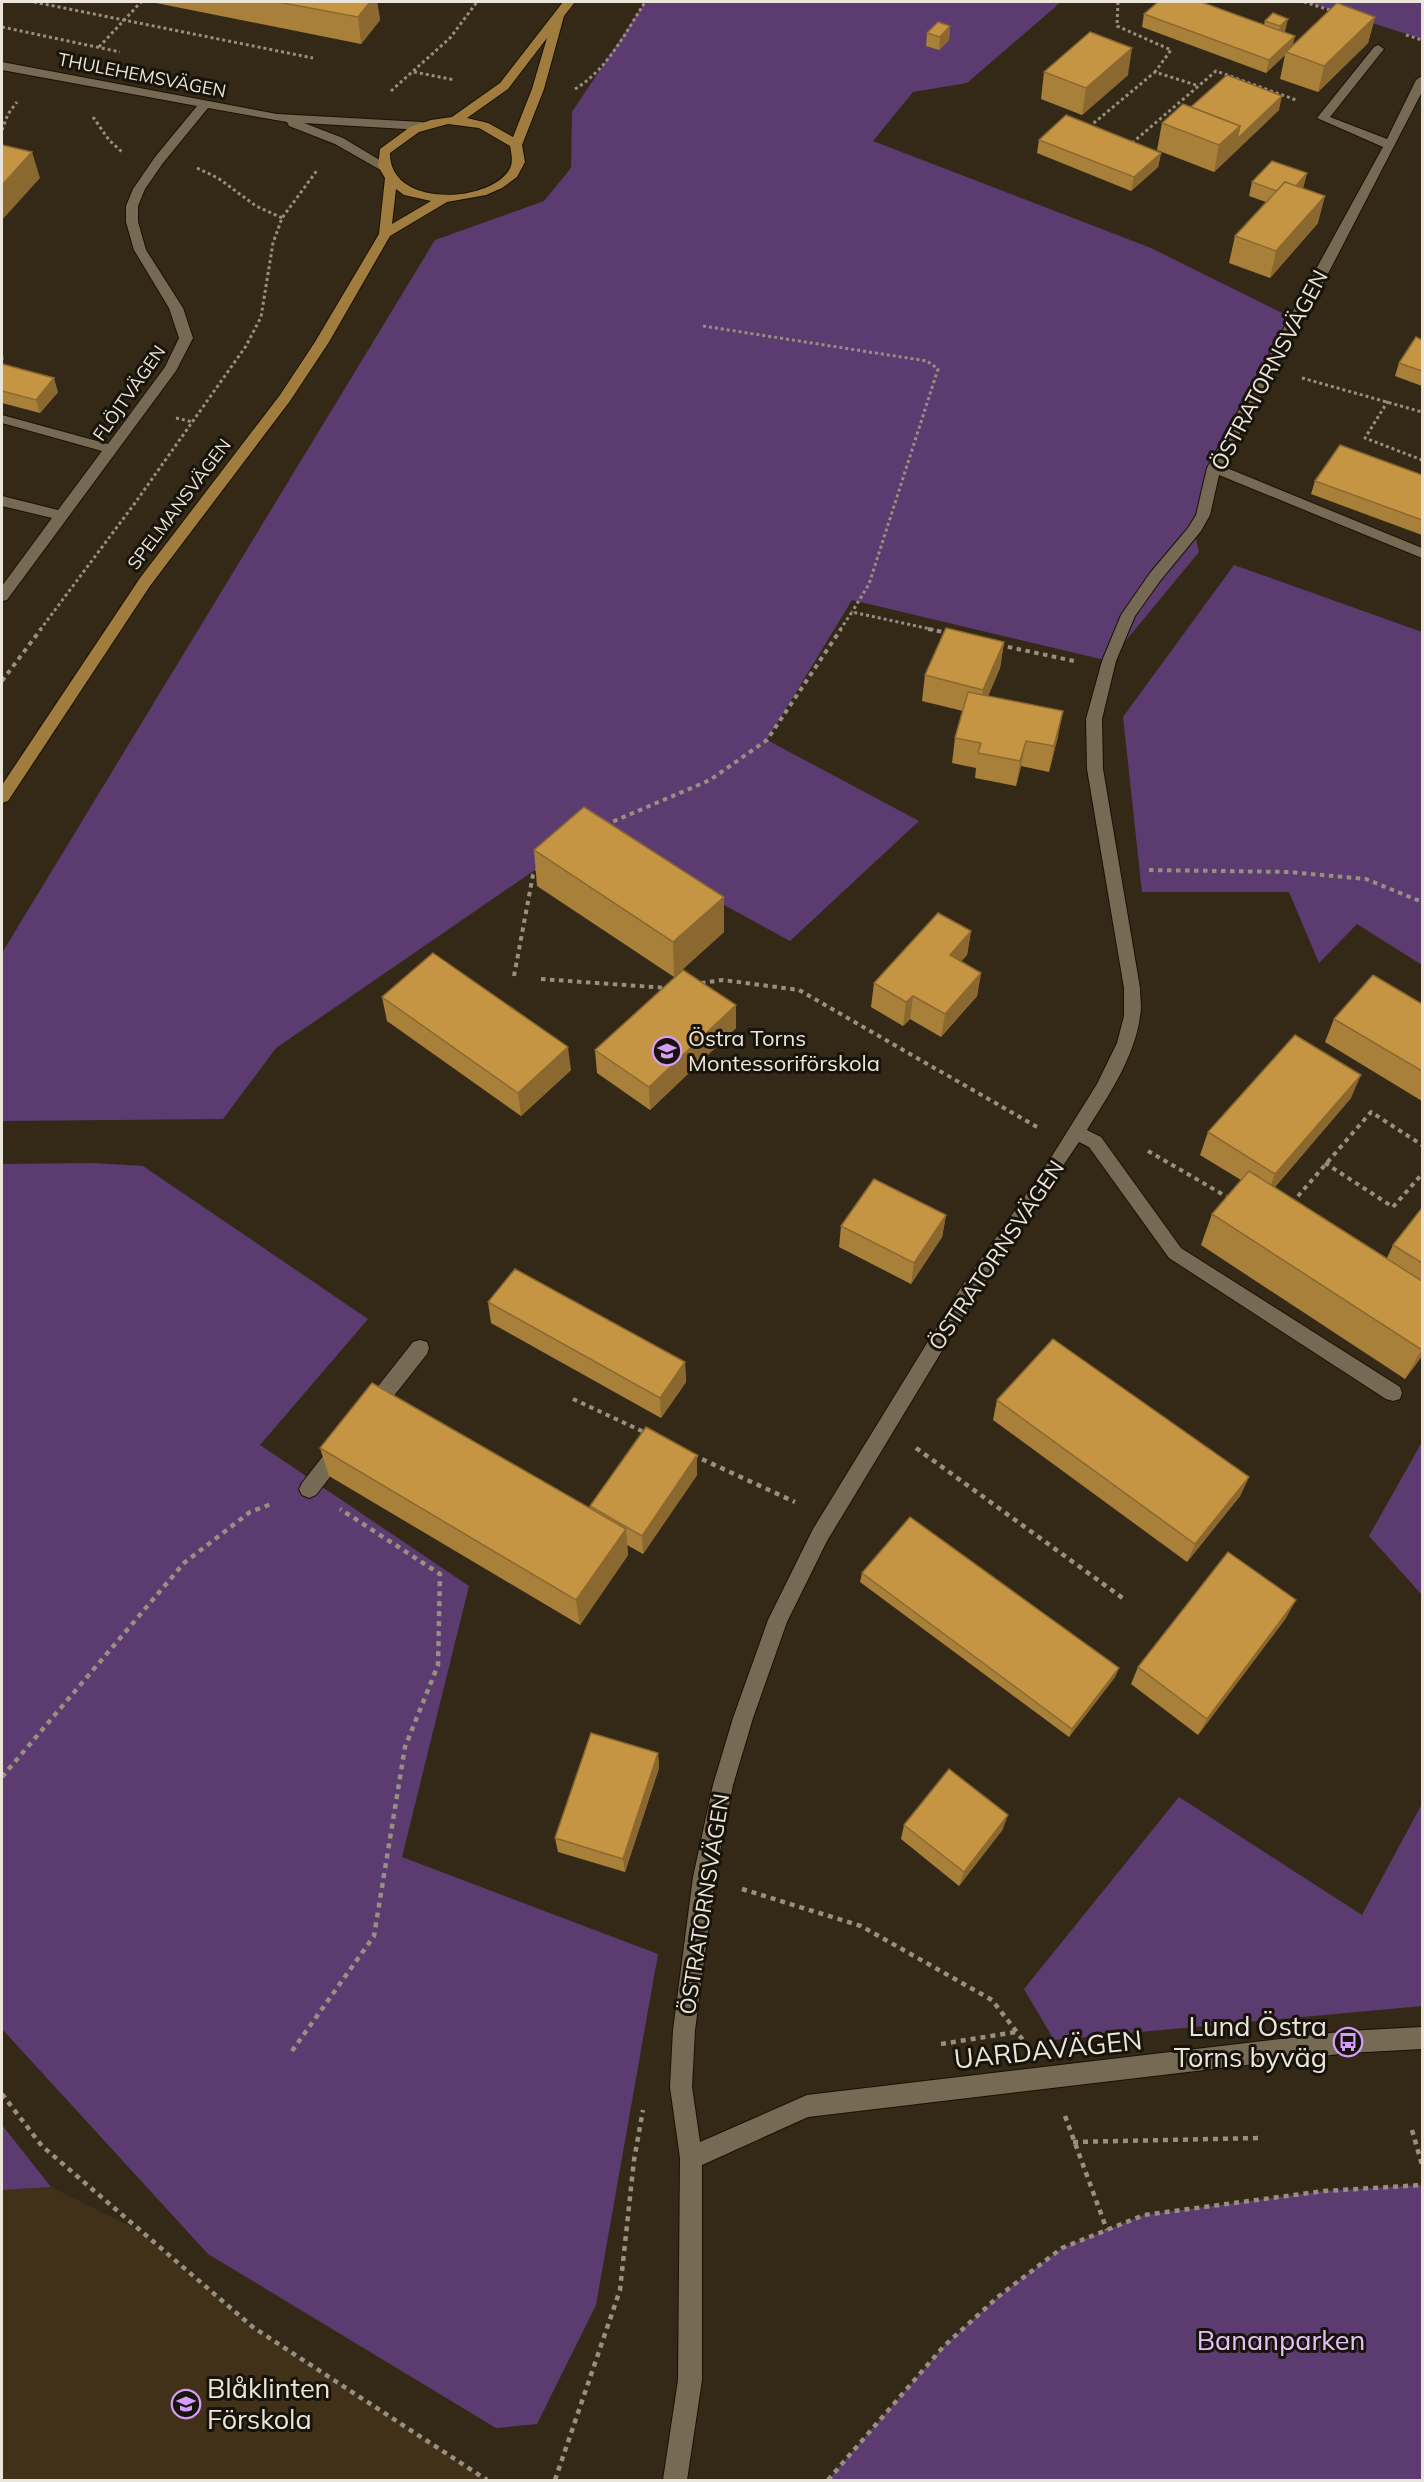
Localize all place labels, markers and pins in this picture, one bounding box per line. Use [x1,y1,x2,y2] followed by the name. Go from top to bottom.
[688,1024,880,1077] place label: Östra Torns Montessoriförskola
[651,1035,683,1067] school or university icon: Östra Torns Montessoriförskola
[1174,2009,1327,2074] place label: Lund Östra Torns byväg
[1332,2026,1364,2058] bus stop icon: Lund Östra Torns byväg
[207,2371,330,2436] place label: Blåklinten Förskola
[170,2388,202,2420] school or university icon: Blåklinten Förskola

